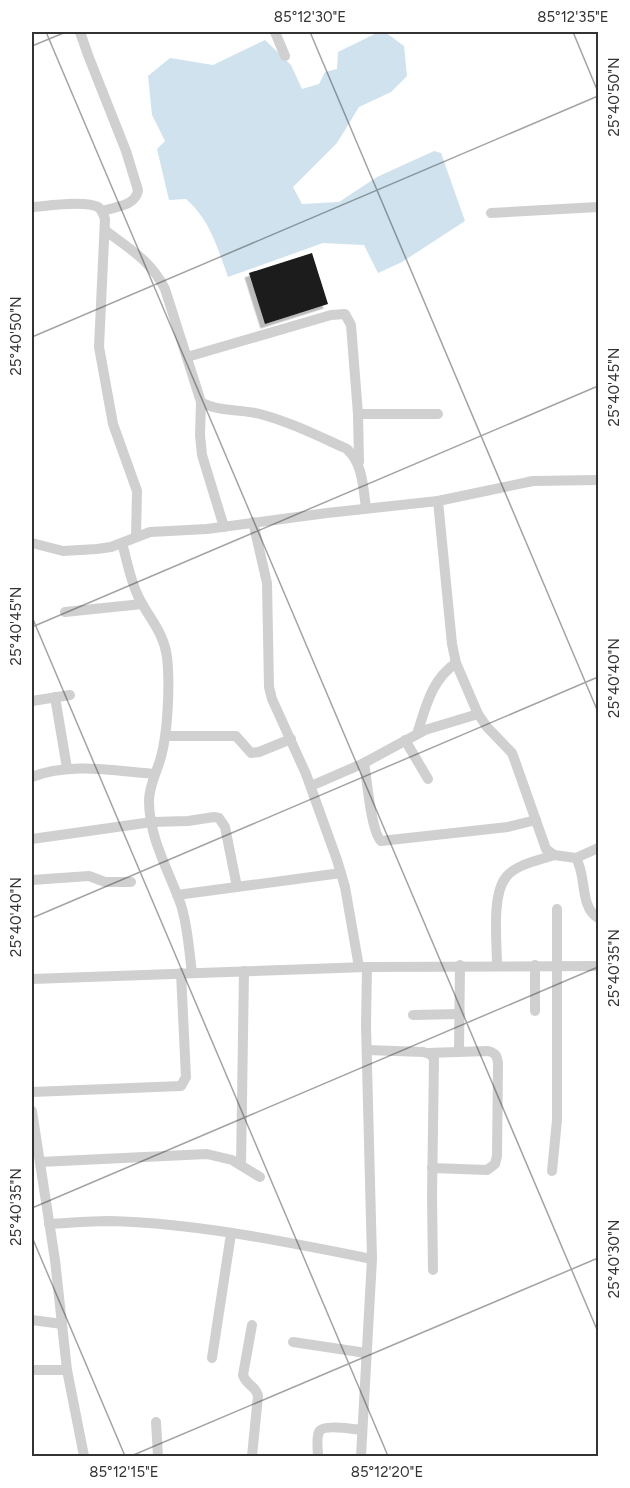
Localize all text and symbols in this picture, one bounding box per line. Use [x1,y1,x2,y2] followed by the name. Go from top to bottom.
[274,8,346,26] text: 85°12'30"E
[537,8,609,26] text: 85°12'35"E
[605,57,623,137] text: 25°40'50"N
[7,296,25,376] text: 25°40'50"N
[605,348,623,426] text: 25°40'45"N
[7,587,25,665] text: 25°40'45"N
[605,638,623,718] text: 25°40'40"N
[7,877,25,957] text: 25°40'40"N
[605,929,623,1007] text: 25°40'35"N
[7,1168,25,1246] text: 25°40'35"N
[605,1220,623,1298] text: 25°40'30"N
[89,1463,159,1481] text: 85°12'15"E
[351,1463,423,1481] text: 85°12'20"E

